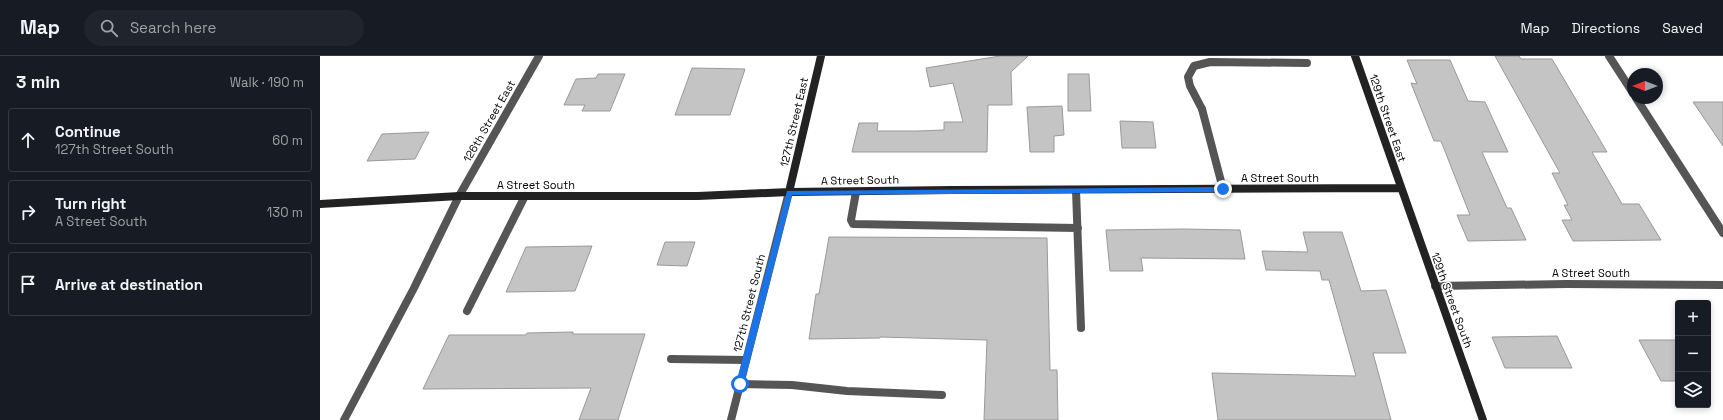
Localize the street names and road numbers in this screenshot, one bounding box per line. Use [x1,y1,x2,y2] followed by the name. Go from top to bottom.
[1366,72,1410,164] street label: 129th Street East
[777,76,811,168] street label: 127th Street East
[460,78,518,164] street label: 126th Street East
[1241,171,1319,185] street label: A Street South
[821,172,899,188] street label: A Street South
[497,178,575,192] street label: A Street South
[1428,250,1476,350] street label: 129th Street South
[730,253,768,353] street label: 127th Street South
[1552,266,1630,280] street label: A Street South

